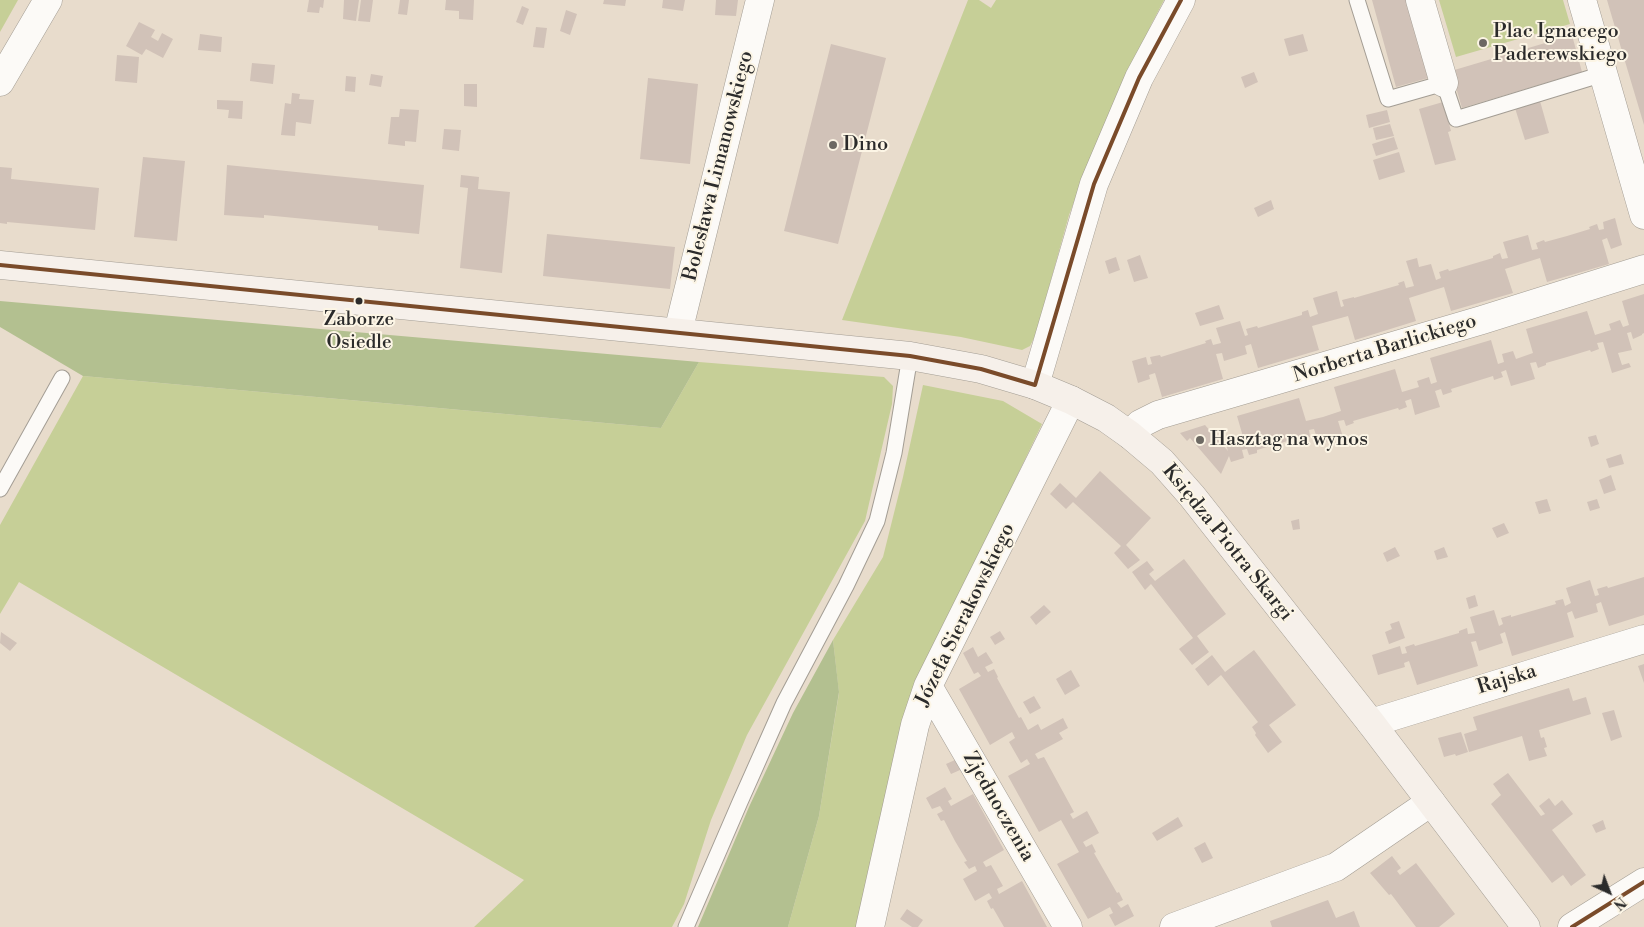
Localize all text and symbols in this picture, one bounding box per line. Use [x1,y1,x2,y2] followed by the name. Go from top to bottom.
[1493,20,1627,67] place label: Plac Ignacego Paderewskiego
[1477,37,1489,49] marker: Plac Ignacego Paderewskiego
[679,49,759,283] street label: Bolesława Limanowskiego
[843,133,888,157] place label: Dino
[827,139,839,151] marker: Dino
[354,296,364,306] marker: Zaborze Osiedle
[324,309,394,353] place label: Zaborze Osiedle
[1290,310,1480,388] street label: Norberta Barlickiego
[1210,428,1368,452] place label: Hasztag na wynos
[1194,434,1206,446] marker: Hasztag na wynos
[1156,460,1298,626] street label: Księdza Piotra Skargi
[911,520,1021,710] street label: Józefa Sierakowskiego
[1474,660,1540,700] street label: Rajska
[957,748,1039,866] street label: Zjednoczenia
[1584,867,1634,917] north arrow
[1609,893,1629,913] text: N

